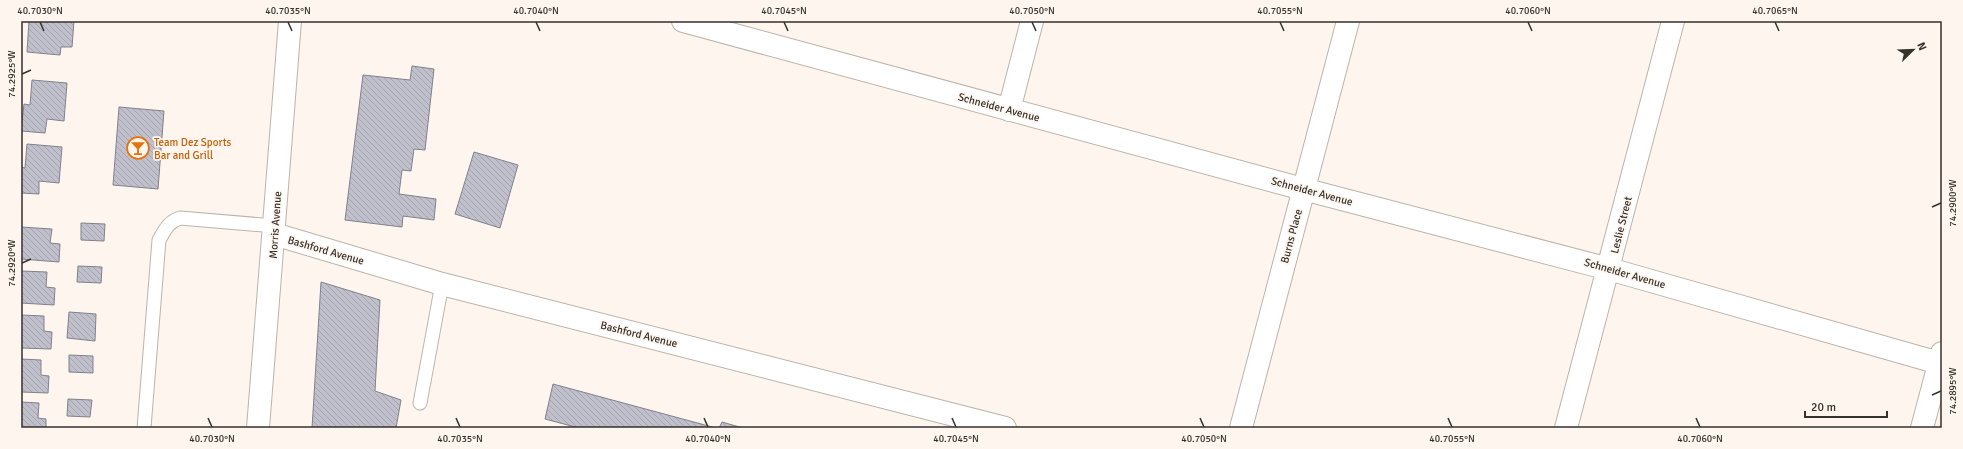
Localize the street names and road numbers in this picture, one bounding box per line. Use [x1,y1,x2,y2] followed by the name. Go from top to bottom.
[957,90,1041,125] street label: Schneider Avenue
[1270,174,1354,209] street label: Schneider Avenue
[267,191,284,259] street label: Morris Avenue
[1608,195,1635,255] street label: Leslie Street
[1278,208,1305,265] street label: Burns Place
[286,233,366,268] street label: Bashford Avenue
[1583,256,1667,291] street label: Schneider Avenue
[599,319,679,350] street label: Bashford Avenue

